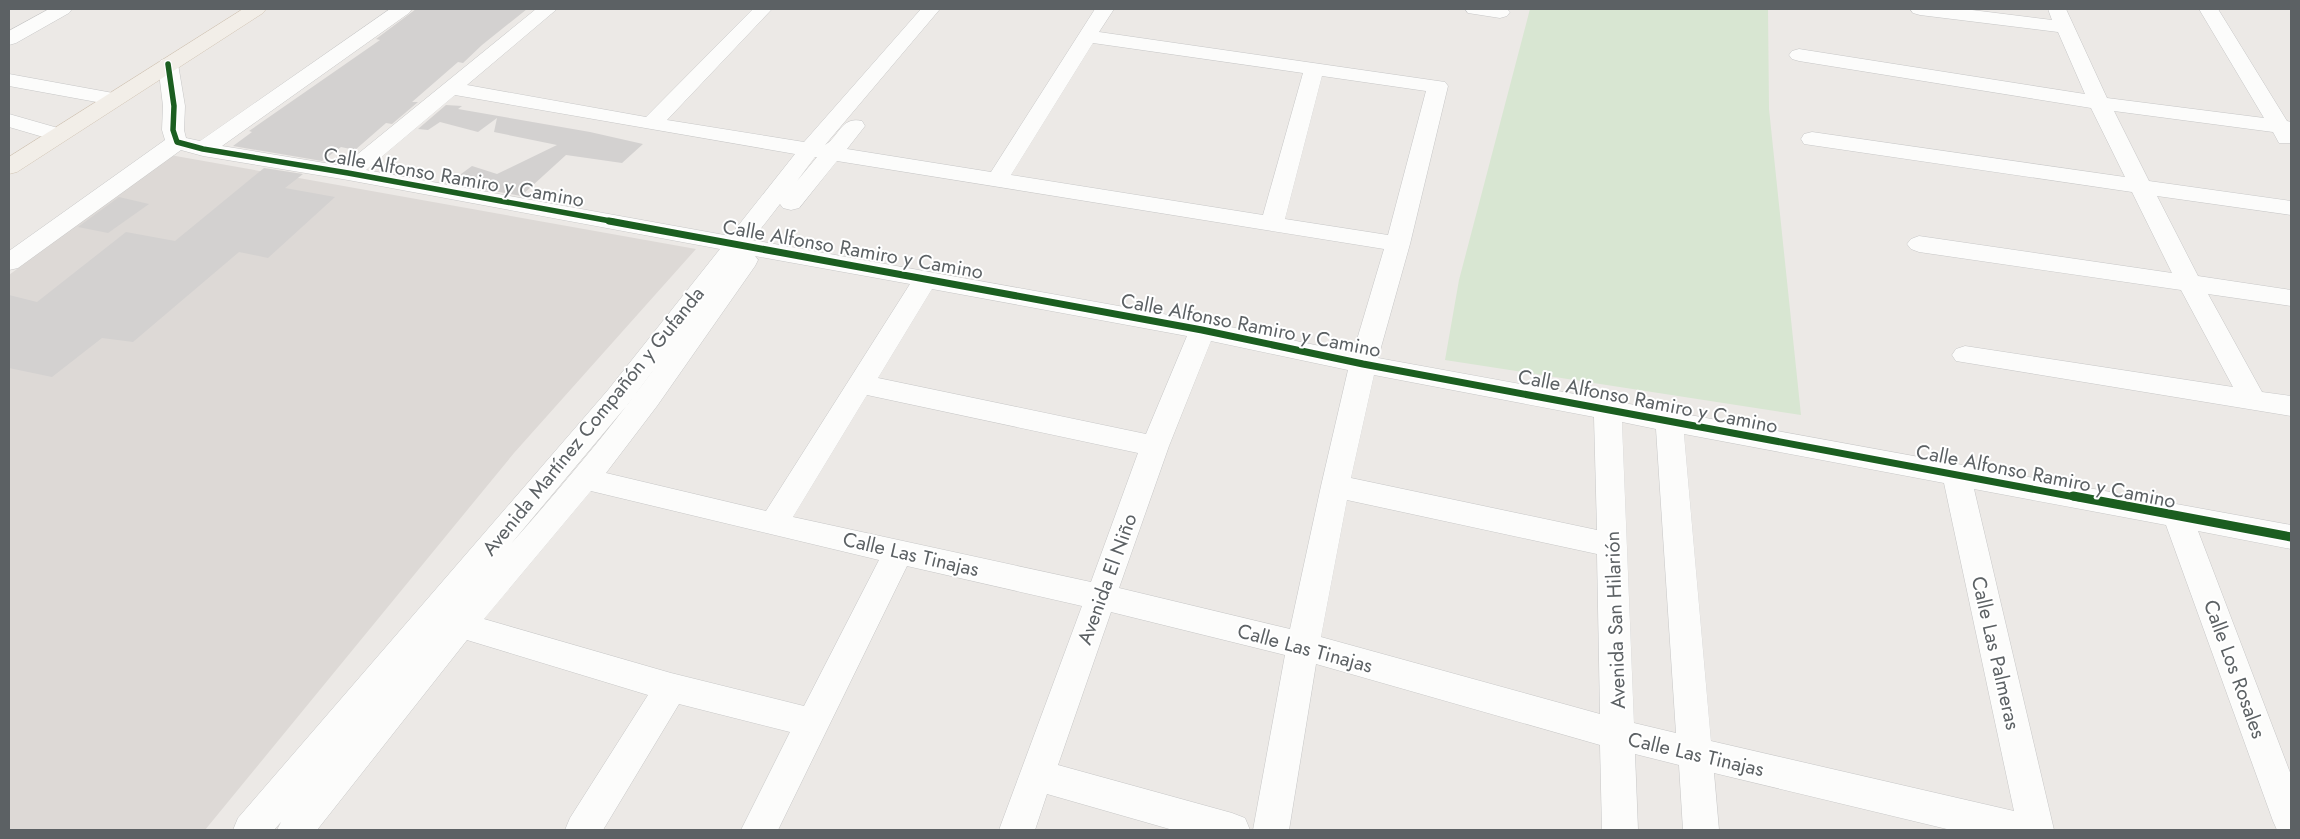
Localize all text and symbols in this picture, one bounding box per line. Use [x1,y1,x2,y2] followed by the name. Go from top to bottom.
[321,140,587,215] street label: Calle Alfonso Ramiro y Camino
[720,212,986,287] street label: Calle Alfonso Ramiro y Camino
[475,280,711,562] street label: Avenida Martínez Compañón y Gufanda
[1118,286,1383,365] street label: Calle Alfonso Ramiro y Camino
[1515,362,1780,441] street label: Calle Alfonso Ramiro y Camino
[1913,437,2178,516] street label: Calle Alfonso Ramiro y Camino
[1070,510,1145,649] street label: Avenida El Niño
[840,525,982,584] street label: Calle Las Tinajas
[1598,531,1633,709] street label: Avenida San Hilarión
[1964,574,2027,733] street label: Calle Las Palmeras
[2196,596,2273,743] street label: Calle Los Rosales
[1234,617,1376,680] street label: Calle Las Tinajas
[1625,725,1767,784] street label: Calle Las Tinajas

